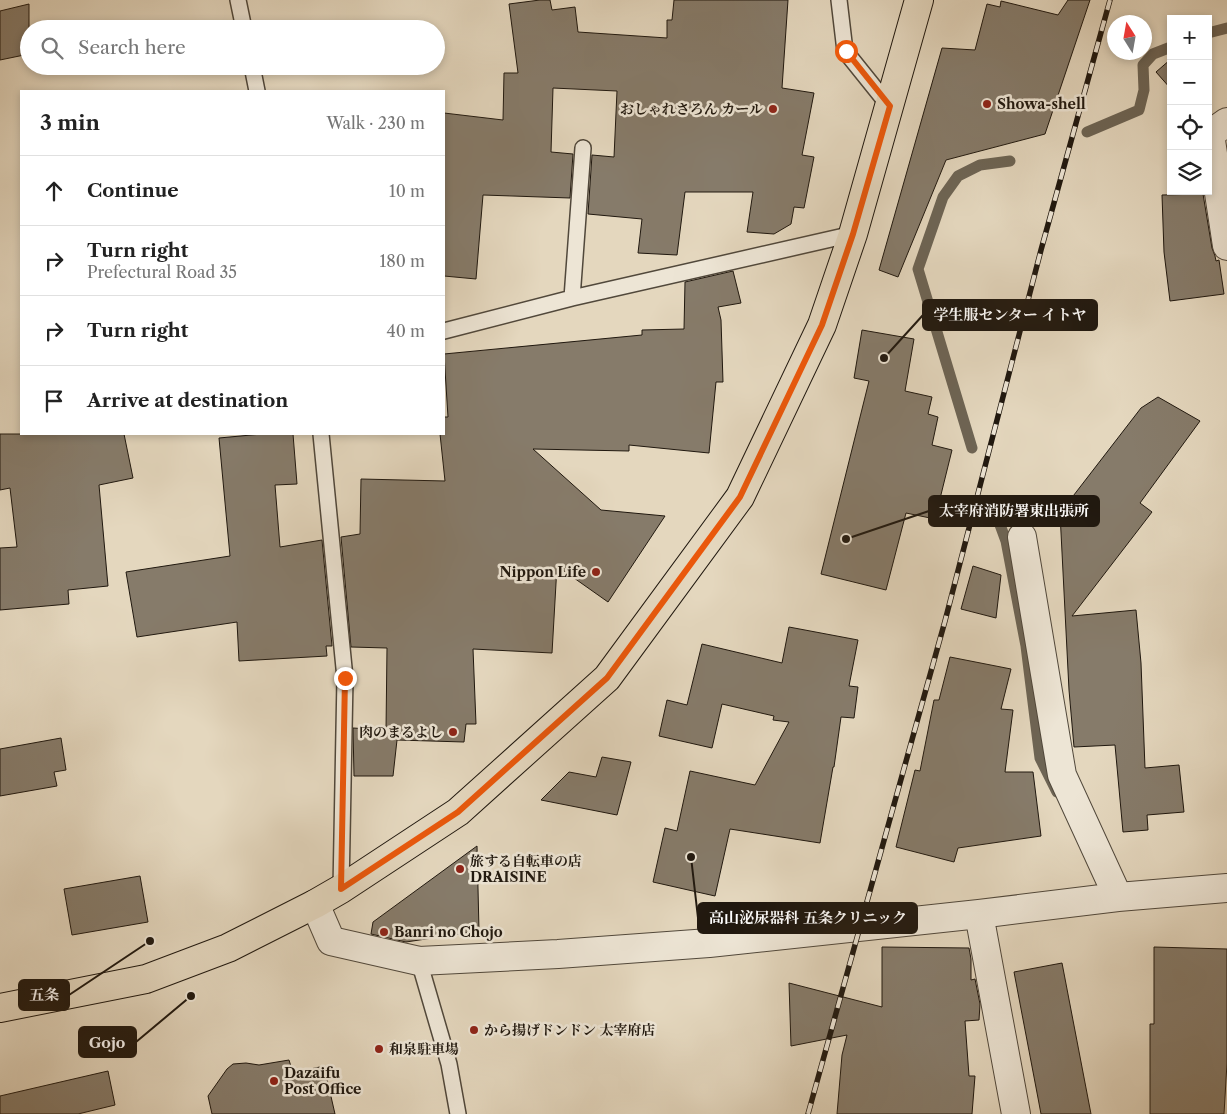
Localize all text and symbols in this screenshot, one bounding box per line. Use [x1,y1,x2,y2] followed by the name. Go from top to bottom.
[1107,15,1152,60] north arrow
[1167,15,1212,195] map controls
[1167,15,1212,60] button: +
[20,20,445,75] search box
[38,34,66,62] icon: search
[78,36,186,59] text: Search here
[835,40,858,63] route start
[1167,60,1212,105] button: −
[997,95,1086,113] place label: Showa-shell
[981,98,993,110] marker: Showa-shell
[620,100,763,118] place label: おしゃれさろん カール
[767,103,779,115] marker: おしゃれさろん カール
[1167,105,1212,150] button: locate
[40,110,100,135] text: 3 min
[326,113,425,133] text: Walk · 230 m
[1167,150,1212,195] button: layers
[40,177,68,205] icon: ahead
[87,179,179,202] text: Continue
[389,181,425,201] text: 10 m
[87,239,188,262] text: Turn right
[40,247,68,275] icon: right
[379,251,425,271] text: 180 m
[87,262,237,282] text: Prefectural Road 35
[923,300,1097,330] callout: 学生服センター イトヤ
[933,305,1087,324] text: 学生服センター イトヤ
[40,317,68,345] icon: right
[87,319,188,342] text: Turn right
[386,321,425,341] text: 40 m
[40,387,68,415] icon: arrive
[87,389,288,412] text: Arrive at destination
[929,496,1099,526] callout: 太宰府消防署東出張所
[939,501,1089,520] text: 太宰府消防署東出張所
[500,563,586,581] place label: Nippon Life
[590,566,602,578] marker: Nippon Life
[334,667,357,690] route end
[359,723,443,741] place label: 肉のまるよし
[447,726,459,738] marker: 肉のまるよし
[469,852,582,886] place label: 旅する自転車の店 DRAISINE
[454,863,466,875] marker: 旅する自転車の店 DRAISINE
[698,903,917,933] callout: 高山泌尿器科 五条クリニック
[709,908,907,927] text: 高山泌尿器科 五条クリニック
[394,923,503,941] place label: Banri no Chojo
[378,926,390,938] marker: Banri no Chojo
[19,980,69,1010] callout: 五条
[29,985,59,1004] text: 五条
[484,1021,656,1039] place label: から揚げドンドン 太宰府店
[468,1024,480,1036] marker: から揚げドンドン 太宰府店
[79,1027,136,1057] callout: Gojo
[89,1033,125,1052] text: Gojo
[389,1040,459,1058] place label: 和泉駐車場
[373,1043,385,1055] marker: 和泉駐車場
[284,1064,361,1098] place label: Dazaifu Post Office
[268,1075,280,1087] marker: Dazaifu Post Office

